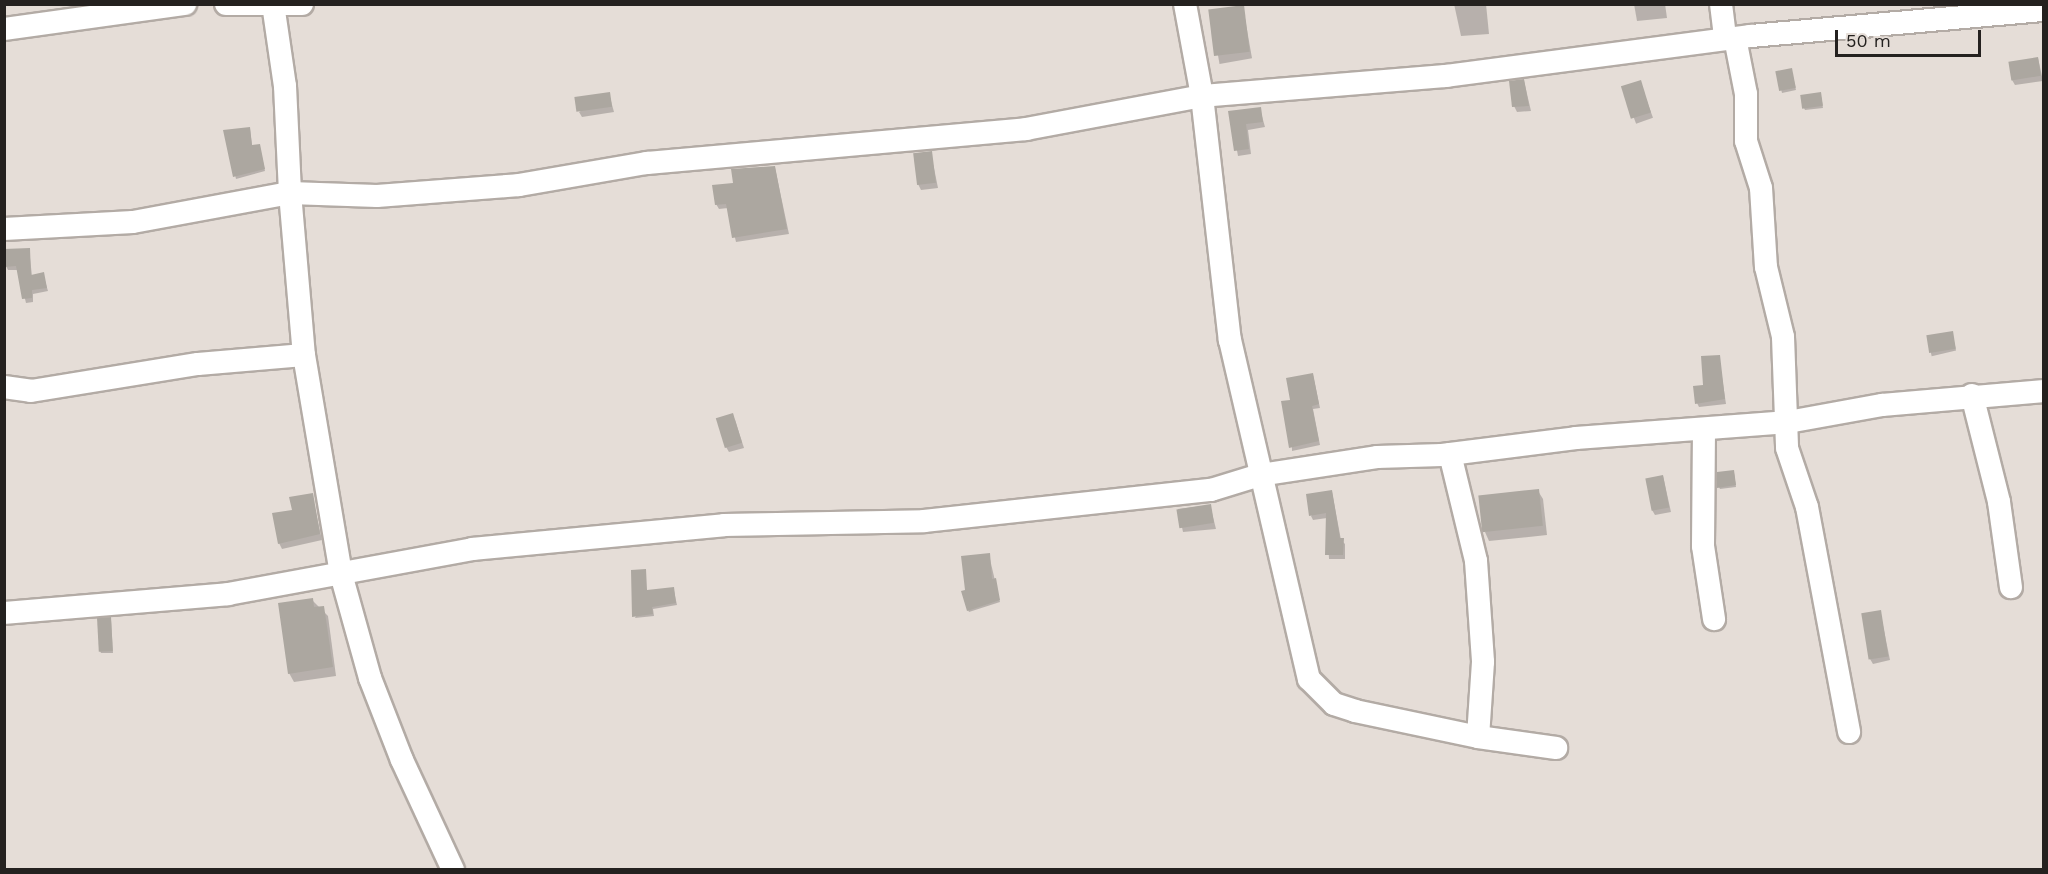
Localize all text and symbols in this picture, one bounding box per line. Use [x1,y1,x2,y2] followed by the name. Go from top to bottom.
[1838,18,1984,56] scale bar
[1846,30,1891,51] text: 50 m

